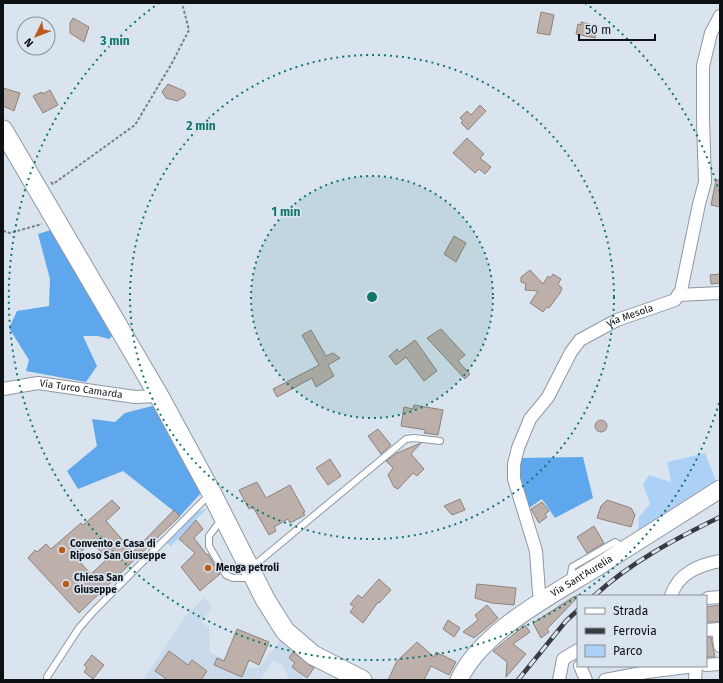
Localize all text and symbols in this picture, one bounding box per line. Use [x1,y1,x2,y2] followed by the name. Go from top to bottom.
[16,16,56,56] north arrow
[579,16,655,42] scale bar
[585,23,611,37] text: 50 m
[99,34,130,48] text: 3 min
[22,35,36,50] text: N
[186,119,216,133] text: 2 min
[272,205,300,219] text: 1 min
[365,290,379,304] centre of rings
[605,302,655,330] street label: Via Mesola
[39,377,123,401] street label: Via Turco Camarda
[70,538,166,562] place label: Convento e Casa di Riposo San Giuseppe
[57,545,67,555] marker: Convento e Casa di Riposo San Giuseppe
[549,553,615,600] street label: Via Sant'Aurelia
[216,562,279,574] place label: Menga petroli
[203,563,213,573] marker: Menga petroli
[74,572,124,596] place label: Chiesa San Giuseppe
[61,579,71,589] marker: Chiesa San Giuseppe
[577,595,707,667] legend
[613,604,648,618] text: Strada
[613,624,657,638] text: Ferrovia
[613,644,643,658] text: Parco

